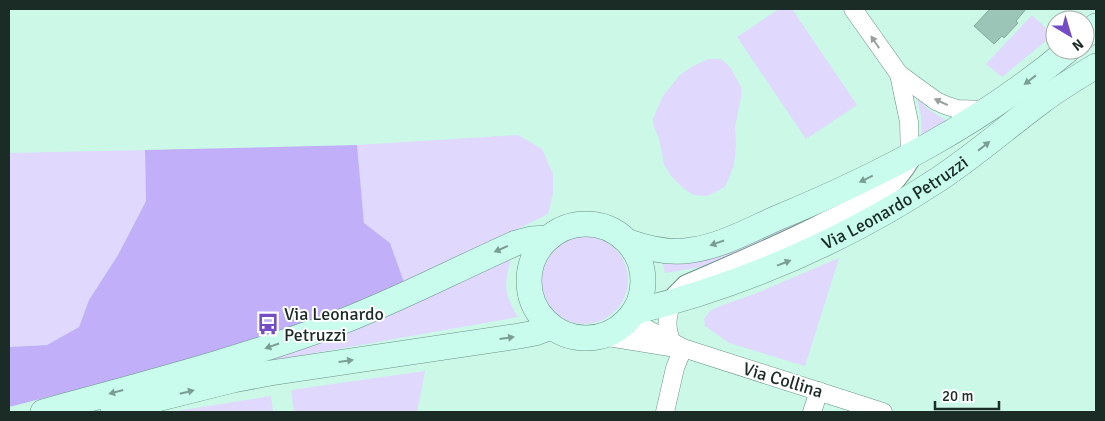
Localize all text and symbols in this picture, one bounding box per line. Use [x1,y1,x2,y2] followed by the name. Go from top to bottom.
[1045,10,1095,60] north arrow
[871,35,880,49] one-way arrow
[1069,35,1087,55] text: N
[1024,75,1037,86] one-way arrow
[933,98,948,107] one-way arrow
[977,140,990,151] one-way arrow
[818,151,972,255] street label: Via Leonardo Petruzzi
[859,175,873,183] one-way arrow
[709,239,724,247] one-way arrow
[494,244,509,253] one-way arrow
[777,258,791,266] one-way arrow
[284,303,384,346] place label: Via Leonardo Petruzzi
[255,311,281,337] bus stop icon: Via Leonardo Petruzzi
[499,333,515,341] one-way arrow
[264,343,279,350] one-way arrow
[339,356,355,364] one-way arrow
[740,357,826,403] street label: Via Collina
[935,378,999,410] scale bar
[942,387,973,405] text: 20 m
[179,388,194,396] one-way arrow
[108,389,123,397] one-way arrow

